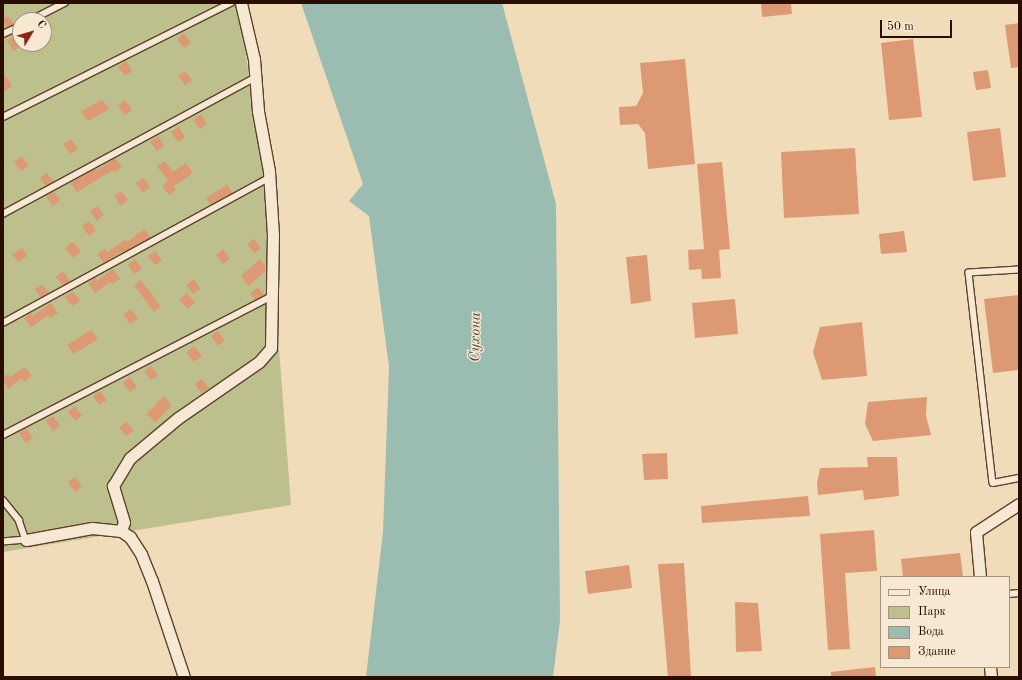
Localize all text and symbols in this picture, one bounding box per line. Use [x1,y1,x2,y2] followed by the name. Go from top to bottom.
[12,12,52,52] north arrow
[882,12,954,38] scale bar
[34,19,48,31] text: С
[887,21,914,33] text: 50 m
[467,312,485,362] water label: Сухона
[880,576,1010,668] legend
[918,586,951,598] text: Улица
[918,606,946,618] text: Парк
[918,626,944,638] text: Вода
[918,646,956,658] text: Здание

